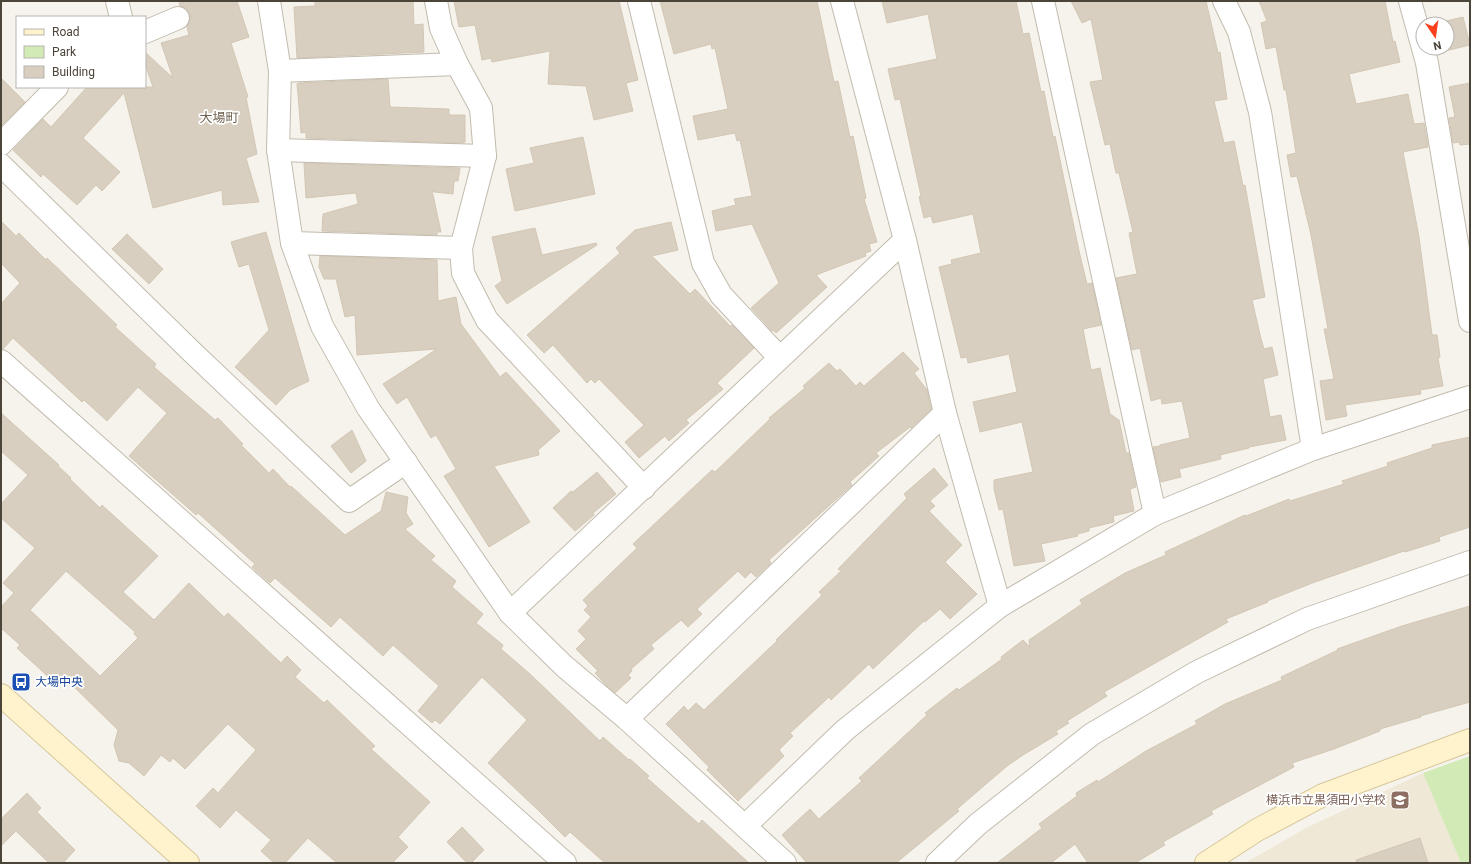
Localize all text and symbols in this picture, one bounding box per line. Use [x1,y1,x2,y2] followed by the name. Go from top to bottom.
[16,16,146,88] legend
[1415,16,1455,56] north arrow
[52,25,80,39] text: Road
[1432,38,1442,53] text: N
[52,45,77,59] text: Park
[52,65,95,79] text: Building
[199,110,239,125] district label: 大場町
[10,671,32,693] bus stop icon: 大場中央
[35,675,83,689] place label: 大場中央
[1389,789,1411,811] school or university icon: 横浜市立黒須田小学校
[1266,793,1386,807] place label: 横浜市立黒須田小学校

